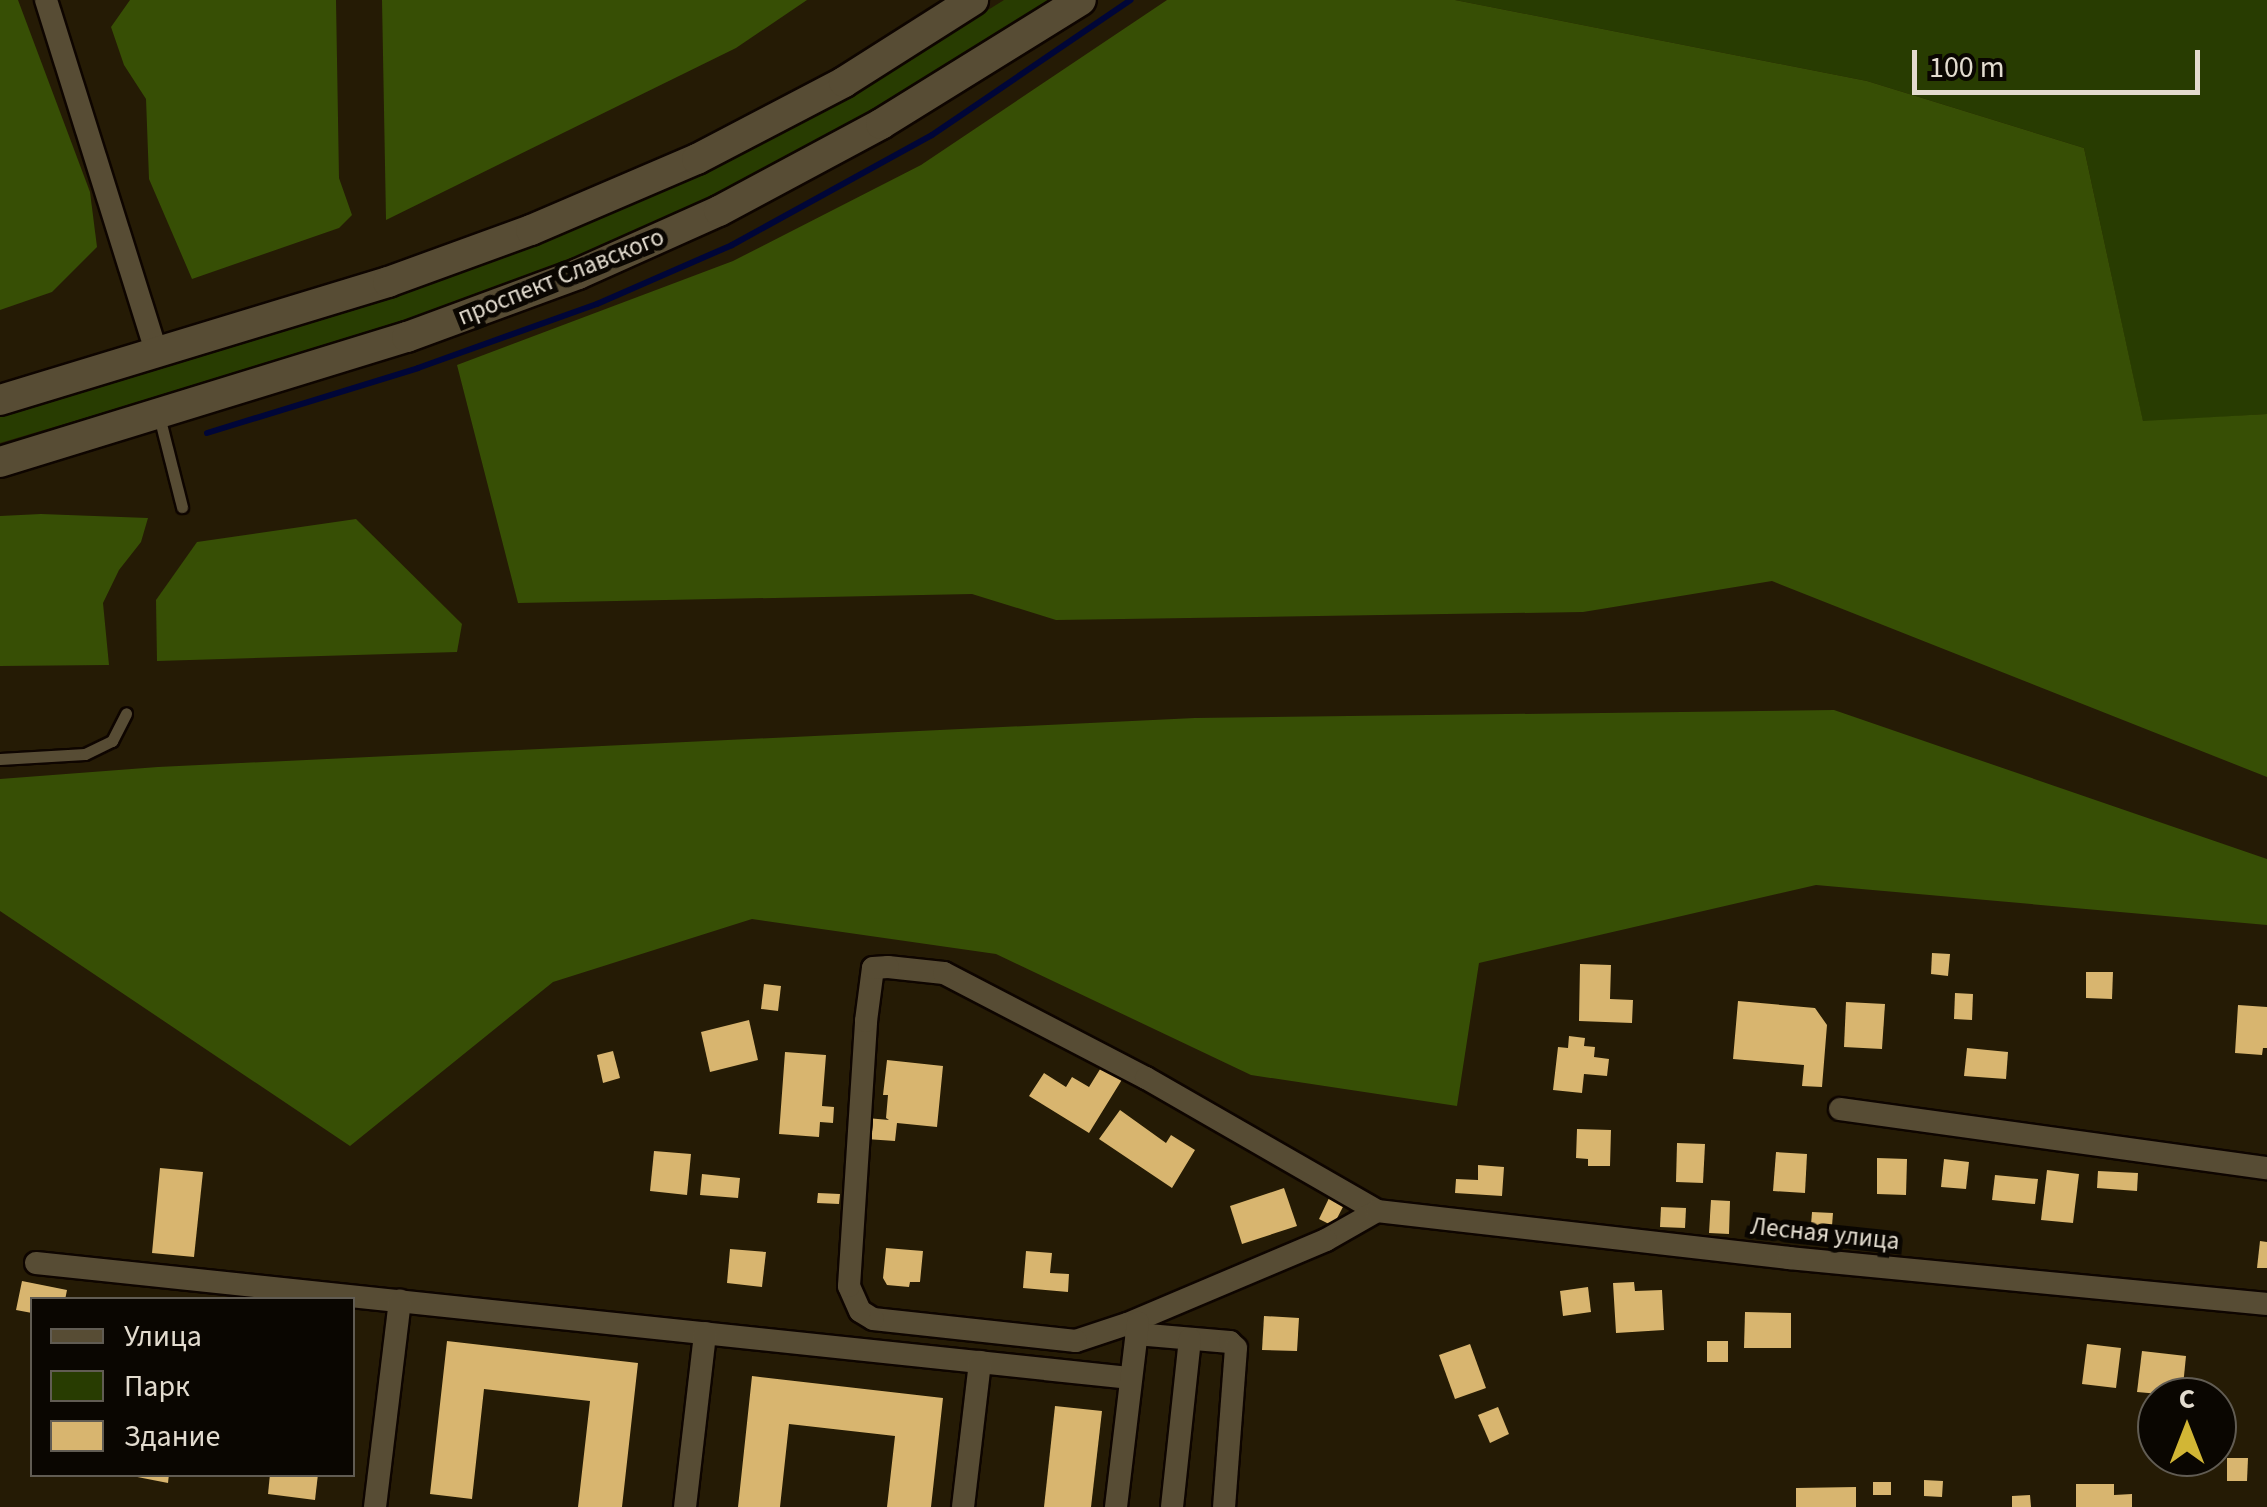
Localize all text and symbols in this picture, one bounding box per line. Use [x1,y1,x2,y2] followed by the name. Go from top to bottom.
[1917,30,2204,92] scale bar
[1929,46,2005,89] text: 100 m
[453,222,669,332] street label: проспект Славского
[1749,1211,1901,1257] street label: Лесная улица
[30,1297,355,1477] legend
[124,1315,202,1358] text: Улица
[124,1365,190,1408] text: Парк
[2137,1377,2237,1477] north arrow
[2179,1379,2195,1419] text: С
[124,1415,220,1458] text: Здание

